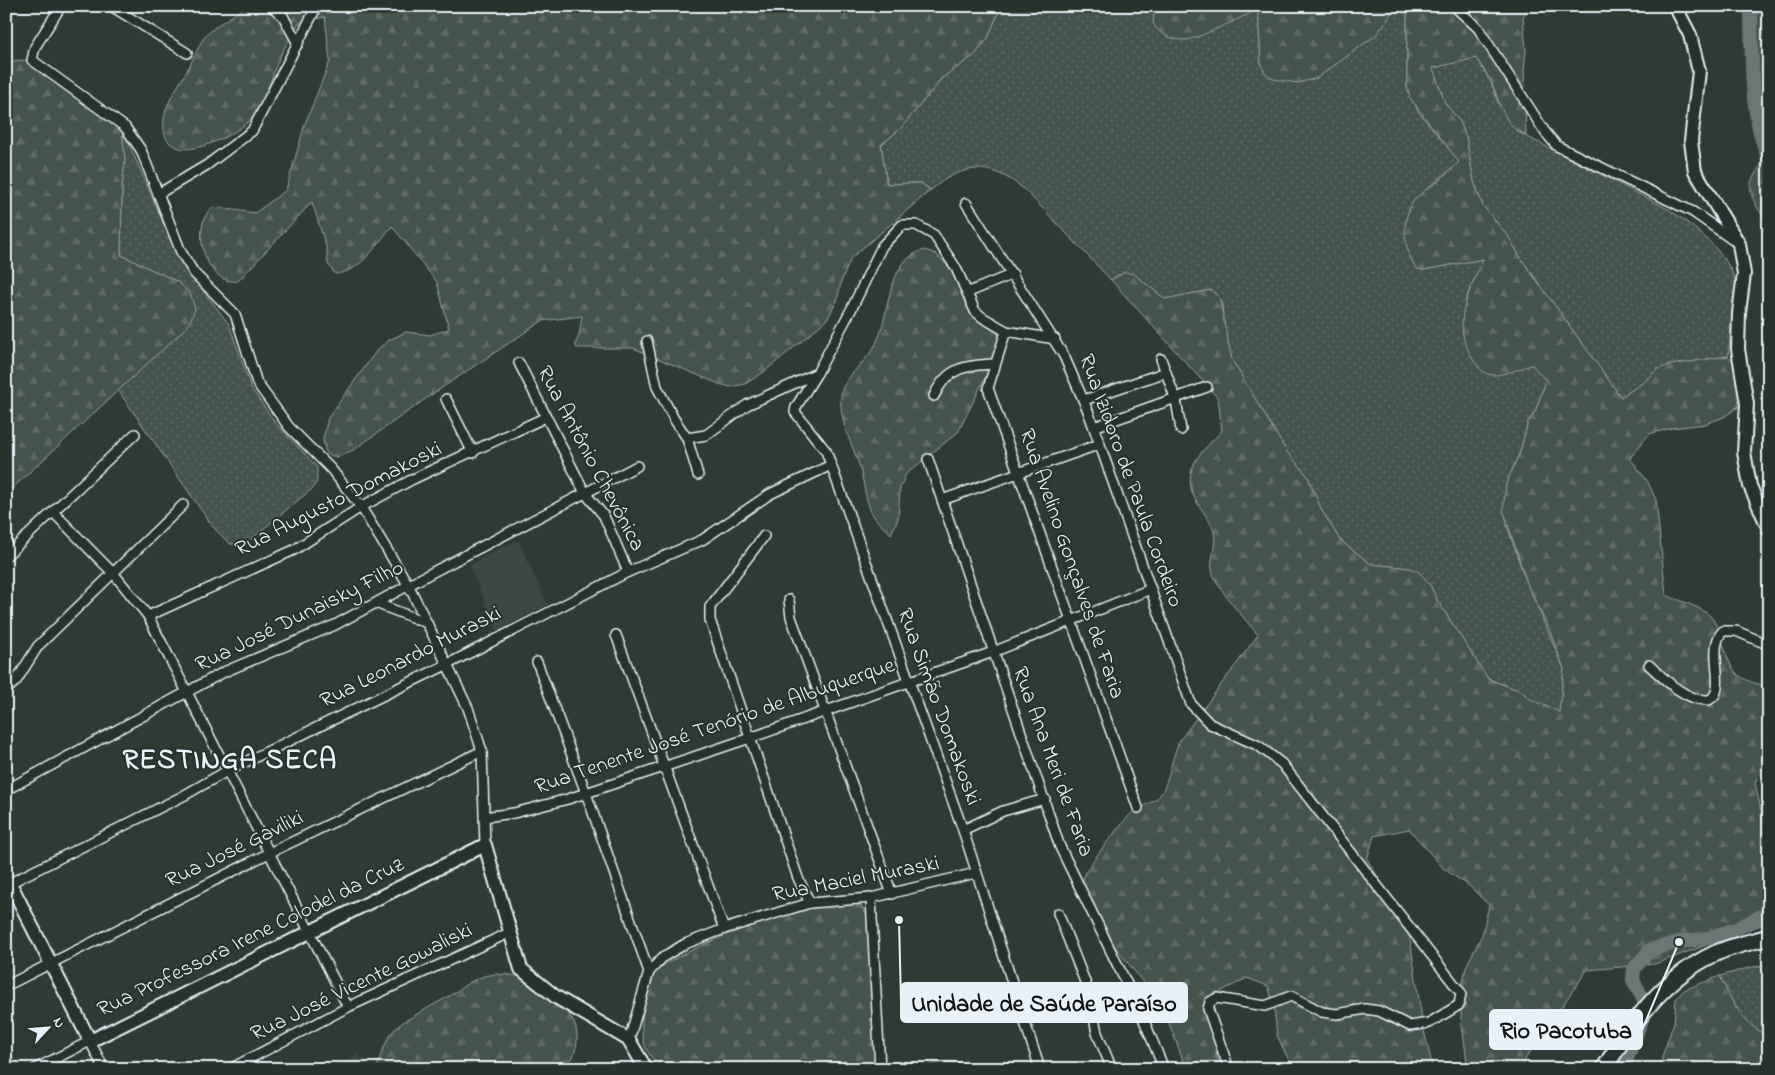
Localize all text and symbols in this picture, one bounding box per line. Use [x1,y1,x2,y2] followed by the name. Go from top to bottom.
[1069,350,1191,612] street label: Rua Izidoro de Paula Cordeiro
[528,361,652,557] street label: Rua Antônio Chevônica
[1010,425,1132,703] street label: Rua Avelino Gonçalves de Faria
[230,434,449,567] street label: Rua Augusto Domakoski
[190,553,410,682] street label: Rua José Dunaisky Filho
[315,598,507,718] street label: Rua Leonardo Muraski
[887,604,989,810] street label: Rua Simão Domakoski
[531,650,900,804] street label: Rua Tenente José Tenório de Albuquerque
[1003,663,1101,861] street label: Rua Ana Meri de Faria
[123,741,337,782] district label: RESTINGA SECA
[160,803,310,897] street label: Rua José Gaviliki
[770,848,942,912] street label: Rua Maciel Muraski
[92,849,410,1026] street label: Rua Professora Irene Colodel da Cruz
[246,915,478,1051] street label: Rua José Vicente Gowaliski
[901,983,1187,1022] callout: Unidade de Saúde Paraíso
[911,988,1177,1023] text: Unidade de Saúde Paraíso
[22,1002,72,1052] north arrow
[1490,1010,1642,1049] callout: Rio Pacotuba
[47,1014,70,1032] text: N
[1500,1015,1632,1050] text: Rio Pacotuba

